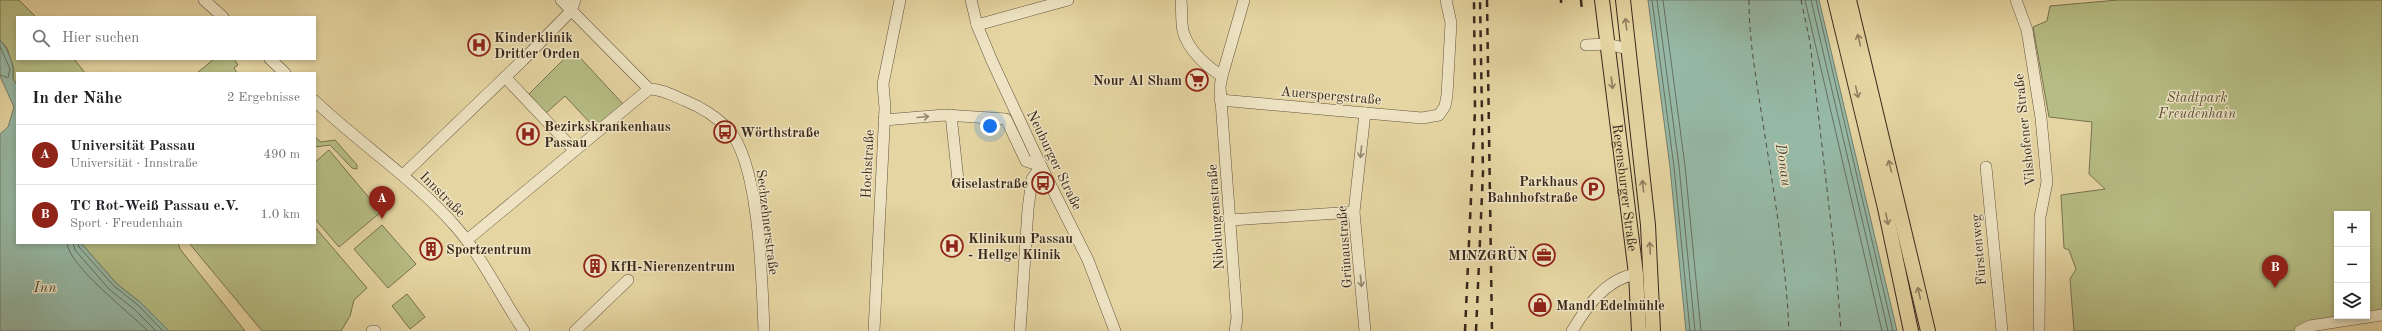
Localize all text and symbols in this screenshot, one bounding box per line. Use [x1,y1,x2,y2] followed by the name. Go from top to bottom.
[16,16,316,60] search box
[1622,18,1630,31] one-way arrow
[30,27,52,49] icon: search
[62,31,139,46] text: Hier suchen
[494,31,580,61] place label: Kinderklinik Dritter Orden
[466,32,492,58] hospital icon: Kinderklinik Dritter Orden
[1854,34,1862,47] one-way arrow
[1184,67,1210,93] supermarket icon: Nour Al Sham
[2012,73,2038,187] street label: Vilshofener Straße
[1093,74,1182,88] place label: Nour Al Sham
[1608,76,1616,89] one-way arrow
[1280,85,1382,107] street label: Auerspergstraße
[1854,86,1861,99] one-way arrow
[32,90,122,107] text: In der Nähe
[227,91,300,104] text: 2 Ergebnisse
[2157,91,2236,121] park label: Stadtpark Freudenhain
[1024,108,1084,212] street label: Neuburger Straße
[916,113,929,120] one-way arrow
[980,116,1000,136] your location
[712,119,738,145] bus stop icon: Wörthstraße
[544,120,671,150] place label: Bezirkskrankenhaus Passau
[515,121,541,147] hospital icon: Bezirkskrankenhaus Passau
[1609,123,1639,252] street label: Regensburger Straße
[740,126,820,140] place label: Wörthstraße
[859,129,877,199] street label: Hochstraße
[70,139,195,154] text: Universität Passau
[1772,142,1793,188] water label: Donau
[1357,145,1365,158] one-way arrow
[40,148,50,161] text: A
[263,148,300,161] text: 490 m
[70,157,198,170] text: Universität · Innstraße
[1885,160,1893,173] one-way arrow
[1205,164,1227,270] street label: Nibelungenstraße
[417,169,468,220] street label: Innstraße
[754,169,780,276] street label: Sechzehnerstraße
[1030,170,1056,196] bus stop icon: Giselastraße
[1487,175,1578,205] place label: Parkhaus Bahnhofstraße
[1580,176,1606,202] parking icon: Parkhaus Bahnhofstraße
[951,177,1028,191] place label: Giselastraße
[1639,180,1647,193] one-way arrow
[369,186,395,219] pin: A
[70,199,239,214] text: TC Rot-Weiß Passau e.V.
[1335,205,1355,289] street label: Grünaustraße
[40,208,50,221] text: B
[261,208,300,221] text: 1.0 km
[2334,211,2370,319] map controls
[2334,211,2370,247] button: +
[1883,212,1891,225] one-way arrow
[1969,213,1989,286] street label: Fürstenweg
[70,217,183,230] text: Sport · Freudenhain
[968,232,1073,262] place label: Klinikum Passau - Hellge Klinik
[939,233,965,259] hospital icon: Klinikum Passau - Hellge Klinik
[418,236,444,262] building icon: Sportzentrum
[1531,242,1557,268] office icon: MINZGRÜN
[1646,242,1654,255] one-way arrow
[446,243,531,257] place label: Sportzentrum
[1448,246,1528,263] place label: MINZGRÜN
[2334,247,2370,283] button: −
[582,253,608,279] building icon: KfH-Nierenzentrum
[2262,255,2288,288] pin: B
[610,260,735,274] place label: KfH-Nierenzentrum
[1357,274,1364,287] one-way arrow
[32,281,57,296] water label: Inn
[2334,283,2370,319] button: layers
[1915,287,1923,300] one-way arrow
[1527,292,1553,318] shop icon: Mandl Edelmühle
[1556,299,1665,313] place label: Mandl Edelmühle

